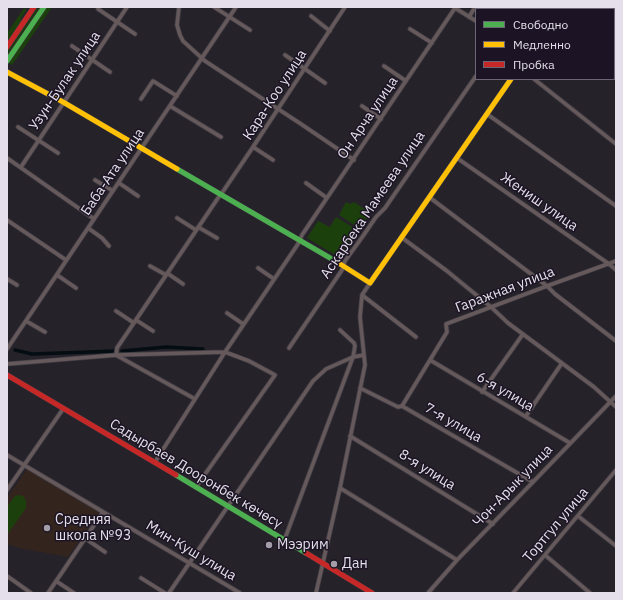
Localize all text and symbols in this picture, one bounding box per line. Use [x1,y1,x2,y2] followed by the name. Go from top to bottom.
[475,8,615,80] legend
[513,17,568,32] text: Свободно
[26,28,104,134] street label: Узун-Булак улица
[513,37,571,52] text: Медленно
[240,47,310,143] street label: Кара-Коо улица
[513,57,555,72] text: Пробка
[334,74,402,162] street label: Он Арча улица
[78,125,148,219] street label: Баба-Ата улица
[317,128,429,282] street label: Аскарбека Мамеева улица
[497,169,581,235] street label: Жениш улица
[453,263,557,317] street label: Гаражная улица
[473,369,537,415] street label: 6-я улица
[421,400,485,446] street label: 7-я улица
[107,416,285,532] street label: Садырбаев Дооронбек көчөсү
[470,442,556,530] street label: Чон-Арык улица
[396,446,458,494] street label: 8-я улица
[520,484,592,566] street label: Тортгул улица
[55,512,131,544] place label: Средняя школа №93
[143,517,239,585] street label: Мин-Куш улица
[42,523,52,533] marker: Средняя школа №93
[277,537,329,553] place label: Мээрим
[264,540,274,550] marker: Мээрим
[342,556,368,572] place label: Дан
[329,559,339,569] marker: Дан

